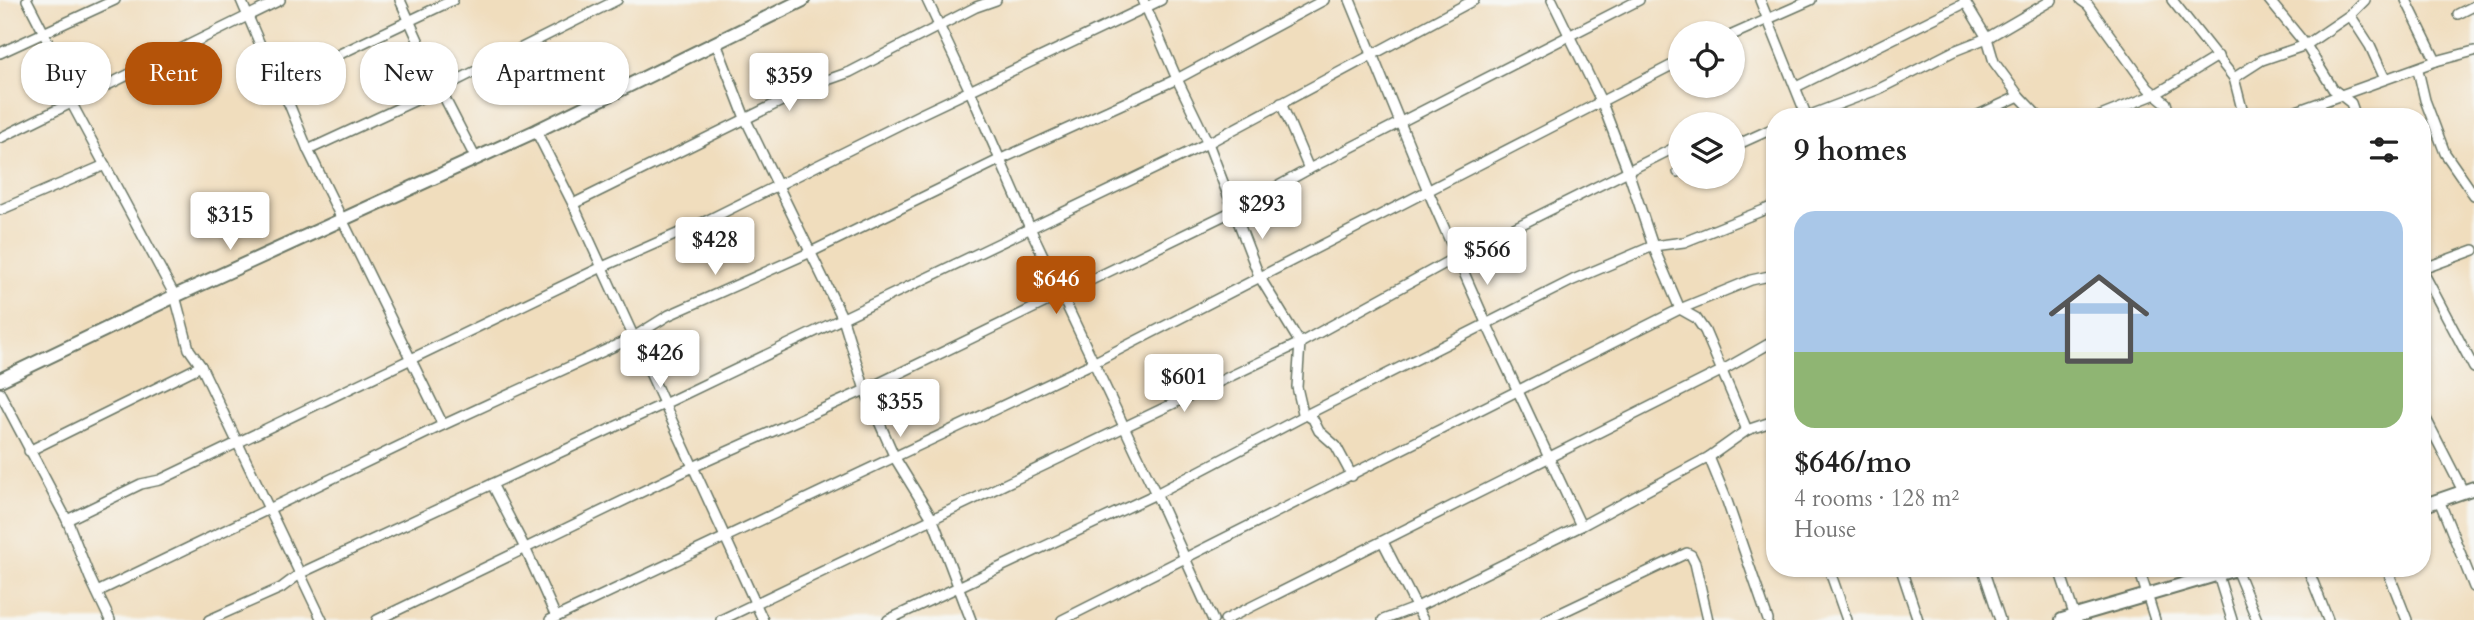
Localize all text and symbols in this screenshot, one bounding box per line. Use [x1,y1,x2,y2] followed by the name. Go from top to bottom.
[1668,21,1745,189] map controls
[1668,21,1745,98] button: locate
[21,42,111,105] chip: Buy
[125,42,222,105] chip: Rent
[236,42,346,105] chip: Filters
[360,42,458,105] chip: New
[472,42,629,105] chip: Apartment
[748,54,830,113] pin: $359
[765,60,813,91] text: $359
[1668,112,1745,189] button: layers
[1794,130,1907,171] text: 9 homes
[2365,131,2403,169] icon: filters
[1221,182,1303,241] pin: $293
[1238,188,1286,219] text: $293
[189,192,271,252] pin: $315
[206,199,254,230] text: $315
[674,218,756,277] pin: $428
[691,224,739,255] text: $428
[1446,228,1528,287] pin: $566
[1463,234,1511,265] text: $566
[1015,256,1097,316] pin: $646
[2036,256,2162,382] icon: home
[1032,263,1080,294] text: $646
[619,330,701,390] pin: $426
[636,337,684,368] text: $426
[1143,354,1225,414] pin: $601
[1160,361,1208,392] text: $601
[859,380,941,439] pin: $355
[876,386,924,417] text: $355
[1794,442,1911,483] text: $646/mo
[1794,483,1959,514] text: 4 rooms · 128 m²
[1794,514,1856,545] text: House

